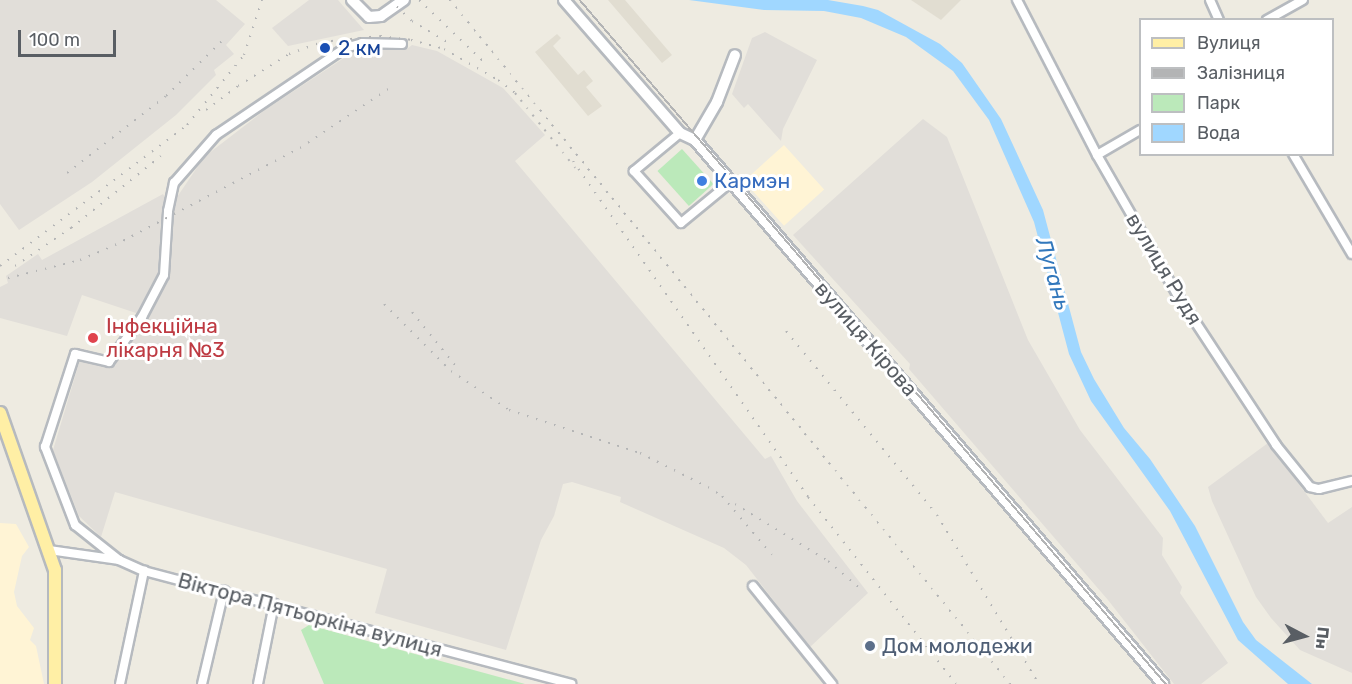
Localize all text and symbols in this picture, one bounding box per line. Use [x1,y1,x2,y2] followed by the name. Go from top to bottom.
[21,18,118,56] scale bar
[1139,18,1334,156] legend
[29,29,80,51] text: 100 m
[1197,32,1261,54] text: Вулиця
[338,35,381,61] place label: 2 км
[316,39,334,57] marker: 2 км
[1197,62,1285,84] text: Залізниця
[1197,92,1240,114] text: Парк
[1197,122,1240,144] text: Вода
[714,168,790,194] place label: Кармэн
[695,174,709,188] marker: Кармэн
[1121,208,1207,330] street label: вулиця Рудя
[1030,235,1076,313] water label: Лугань
[809,277,923,401] street label: вулиця Кірова
[106,313,225,363] place label: Інфекційна лікарня №3
[84,329,102,347] marker: Інфекційна лікарня №3
[175,568,445,662] street label: Віктора Пятьоркіна вулиця
[1274,606,1334,666] north arrow
[1312,626,1333,650] text: Пн
[882,633,1033,659] place label: Дом молодежи
[863,639,877,653] marker: Дом молодежи

